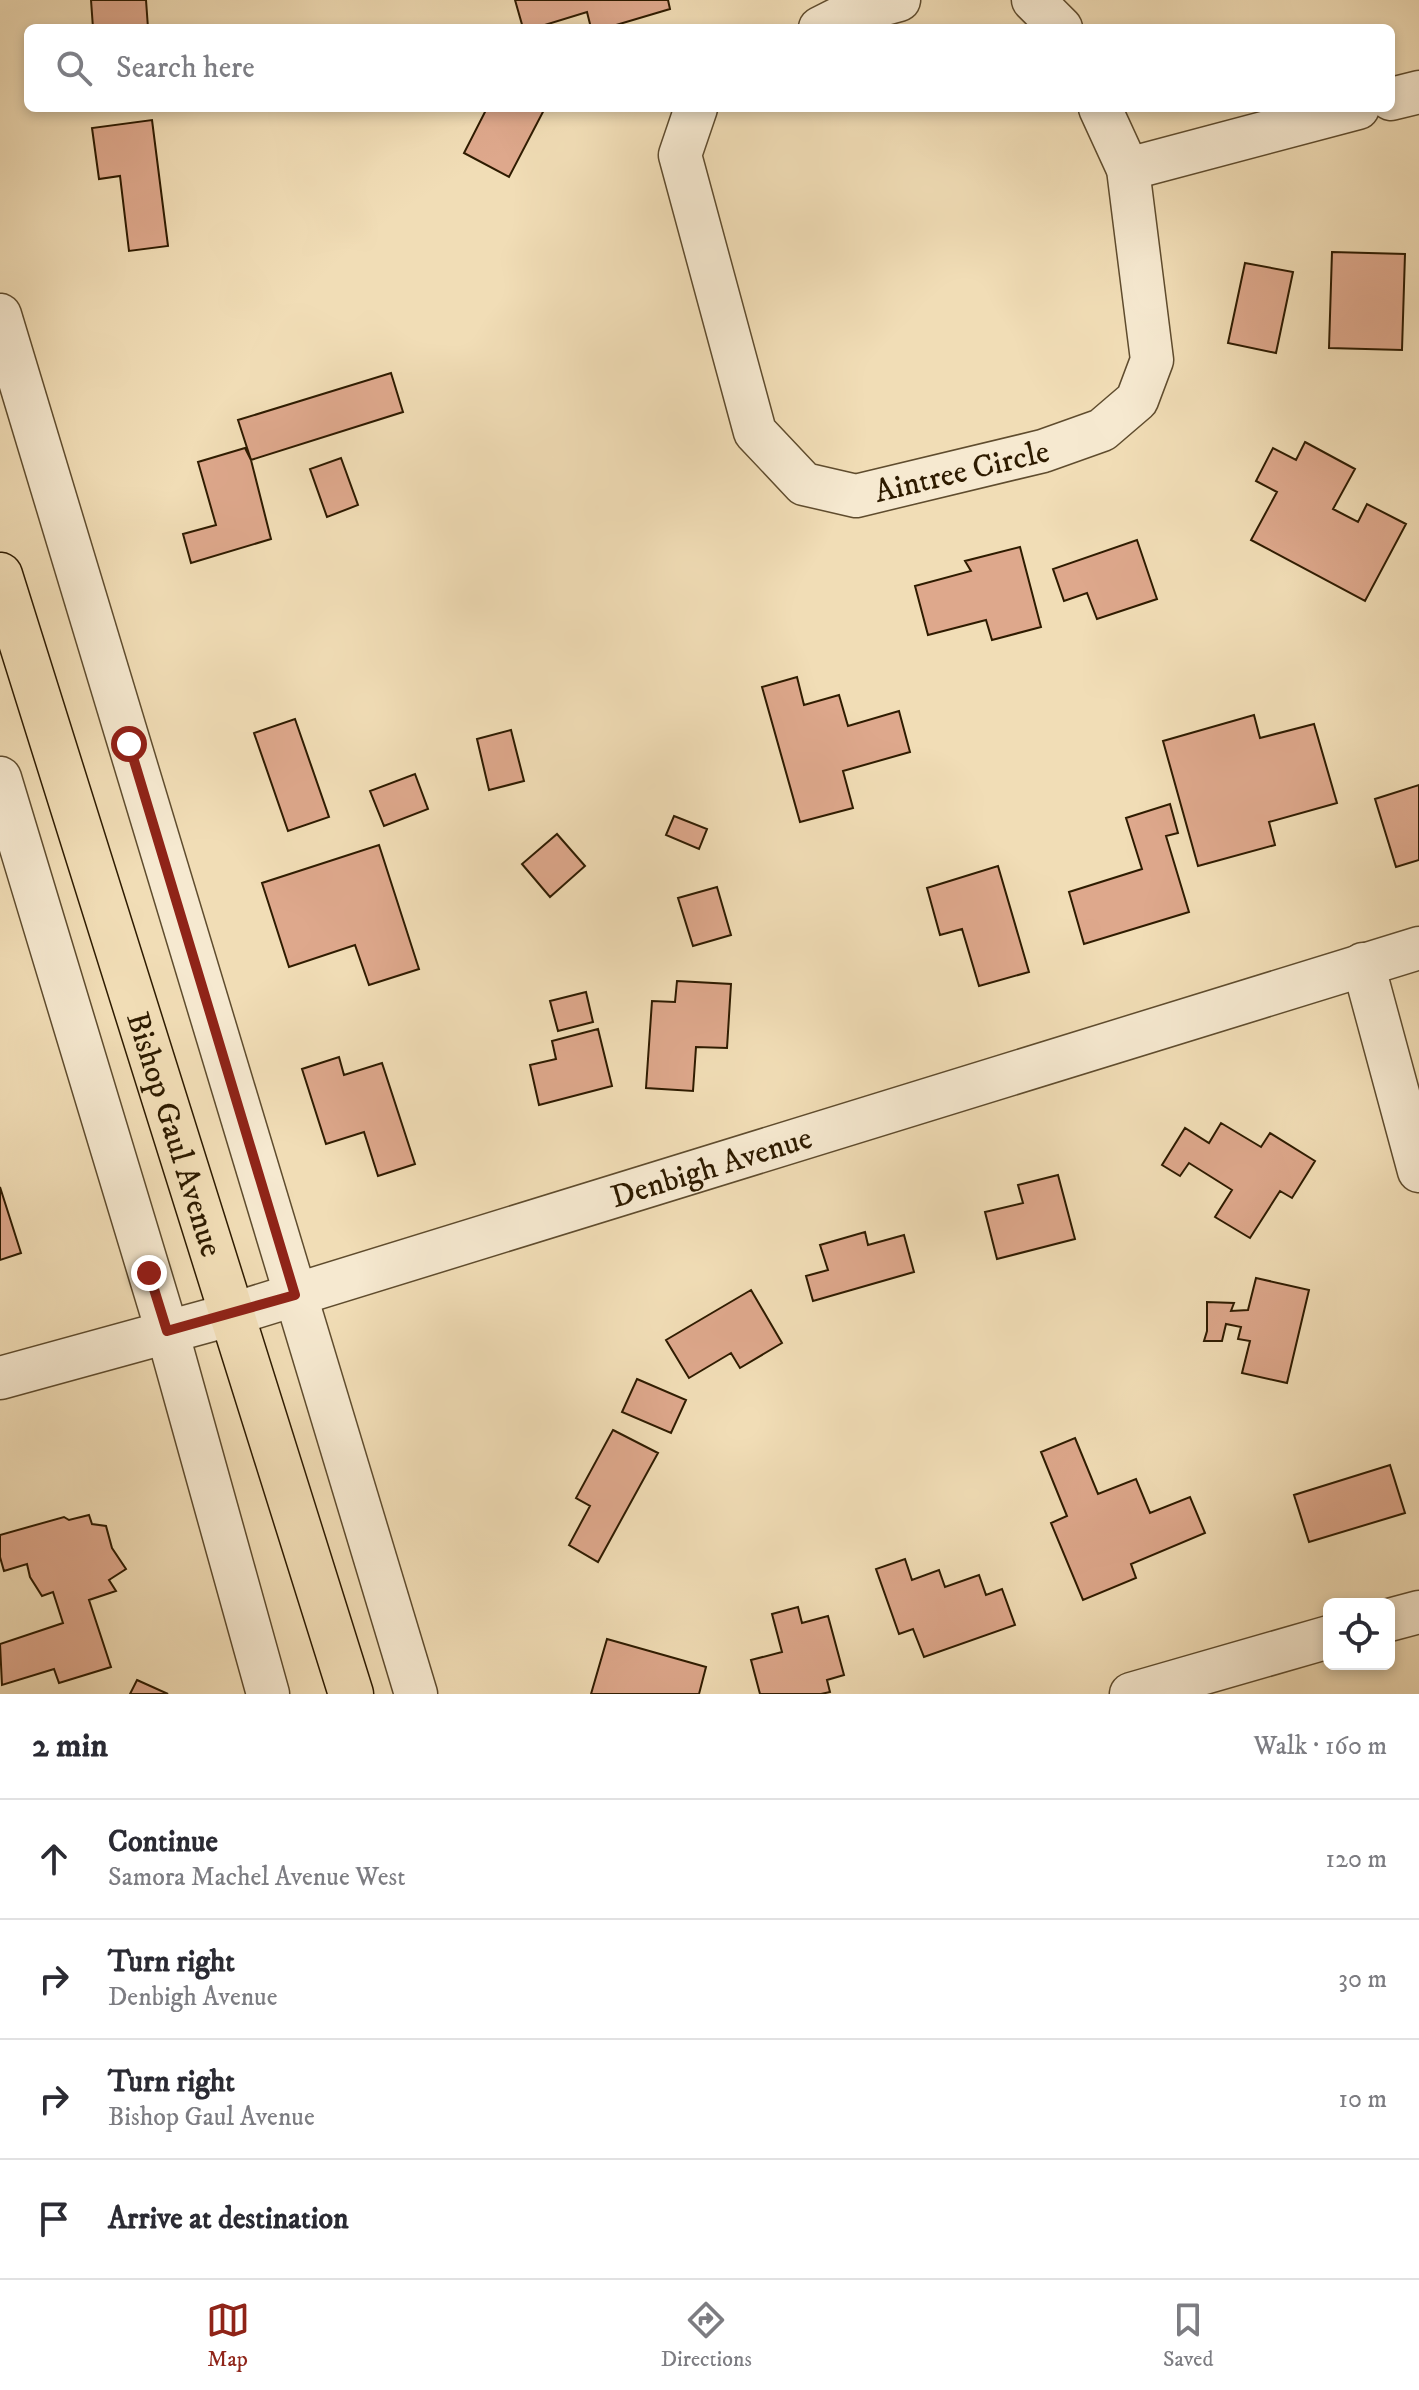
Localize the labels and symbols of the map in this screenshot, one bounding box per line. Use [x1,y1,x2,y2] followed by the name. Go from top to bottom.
[871,432,1053,513] street label: Aintree Circle
[111,726,147,762] route start
[116,1007,231,1262] street label: Bishop Gaul Avenue
[606,1119,817,1218] street label: Denbigh Avenue
[131,1255,167,1291] route end

